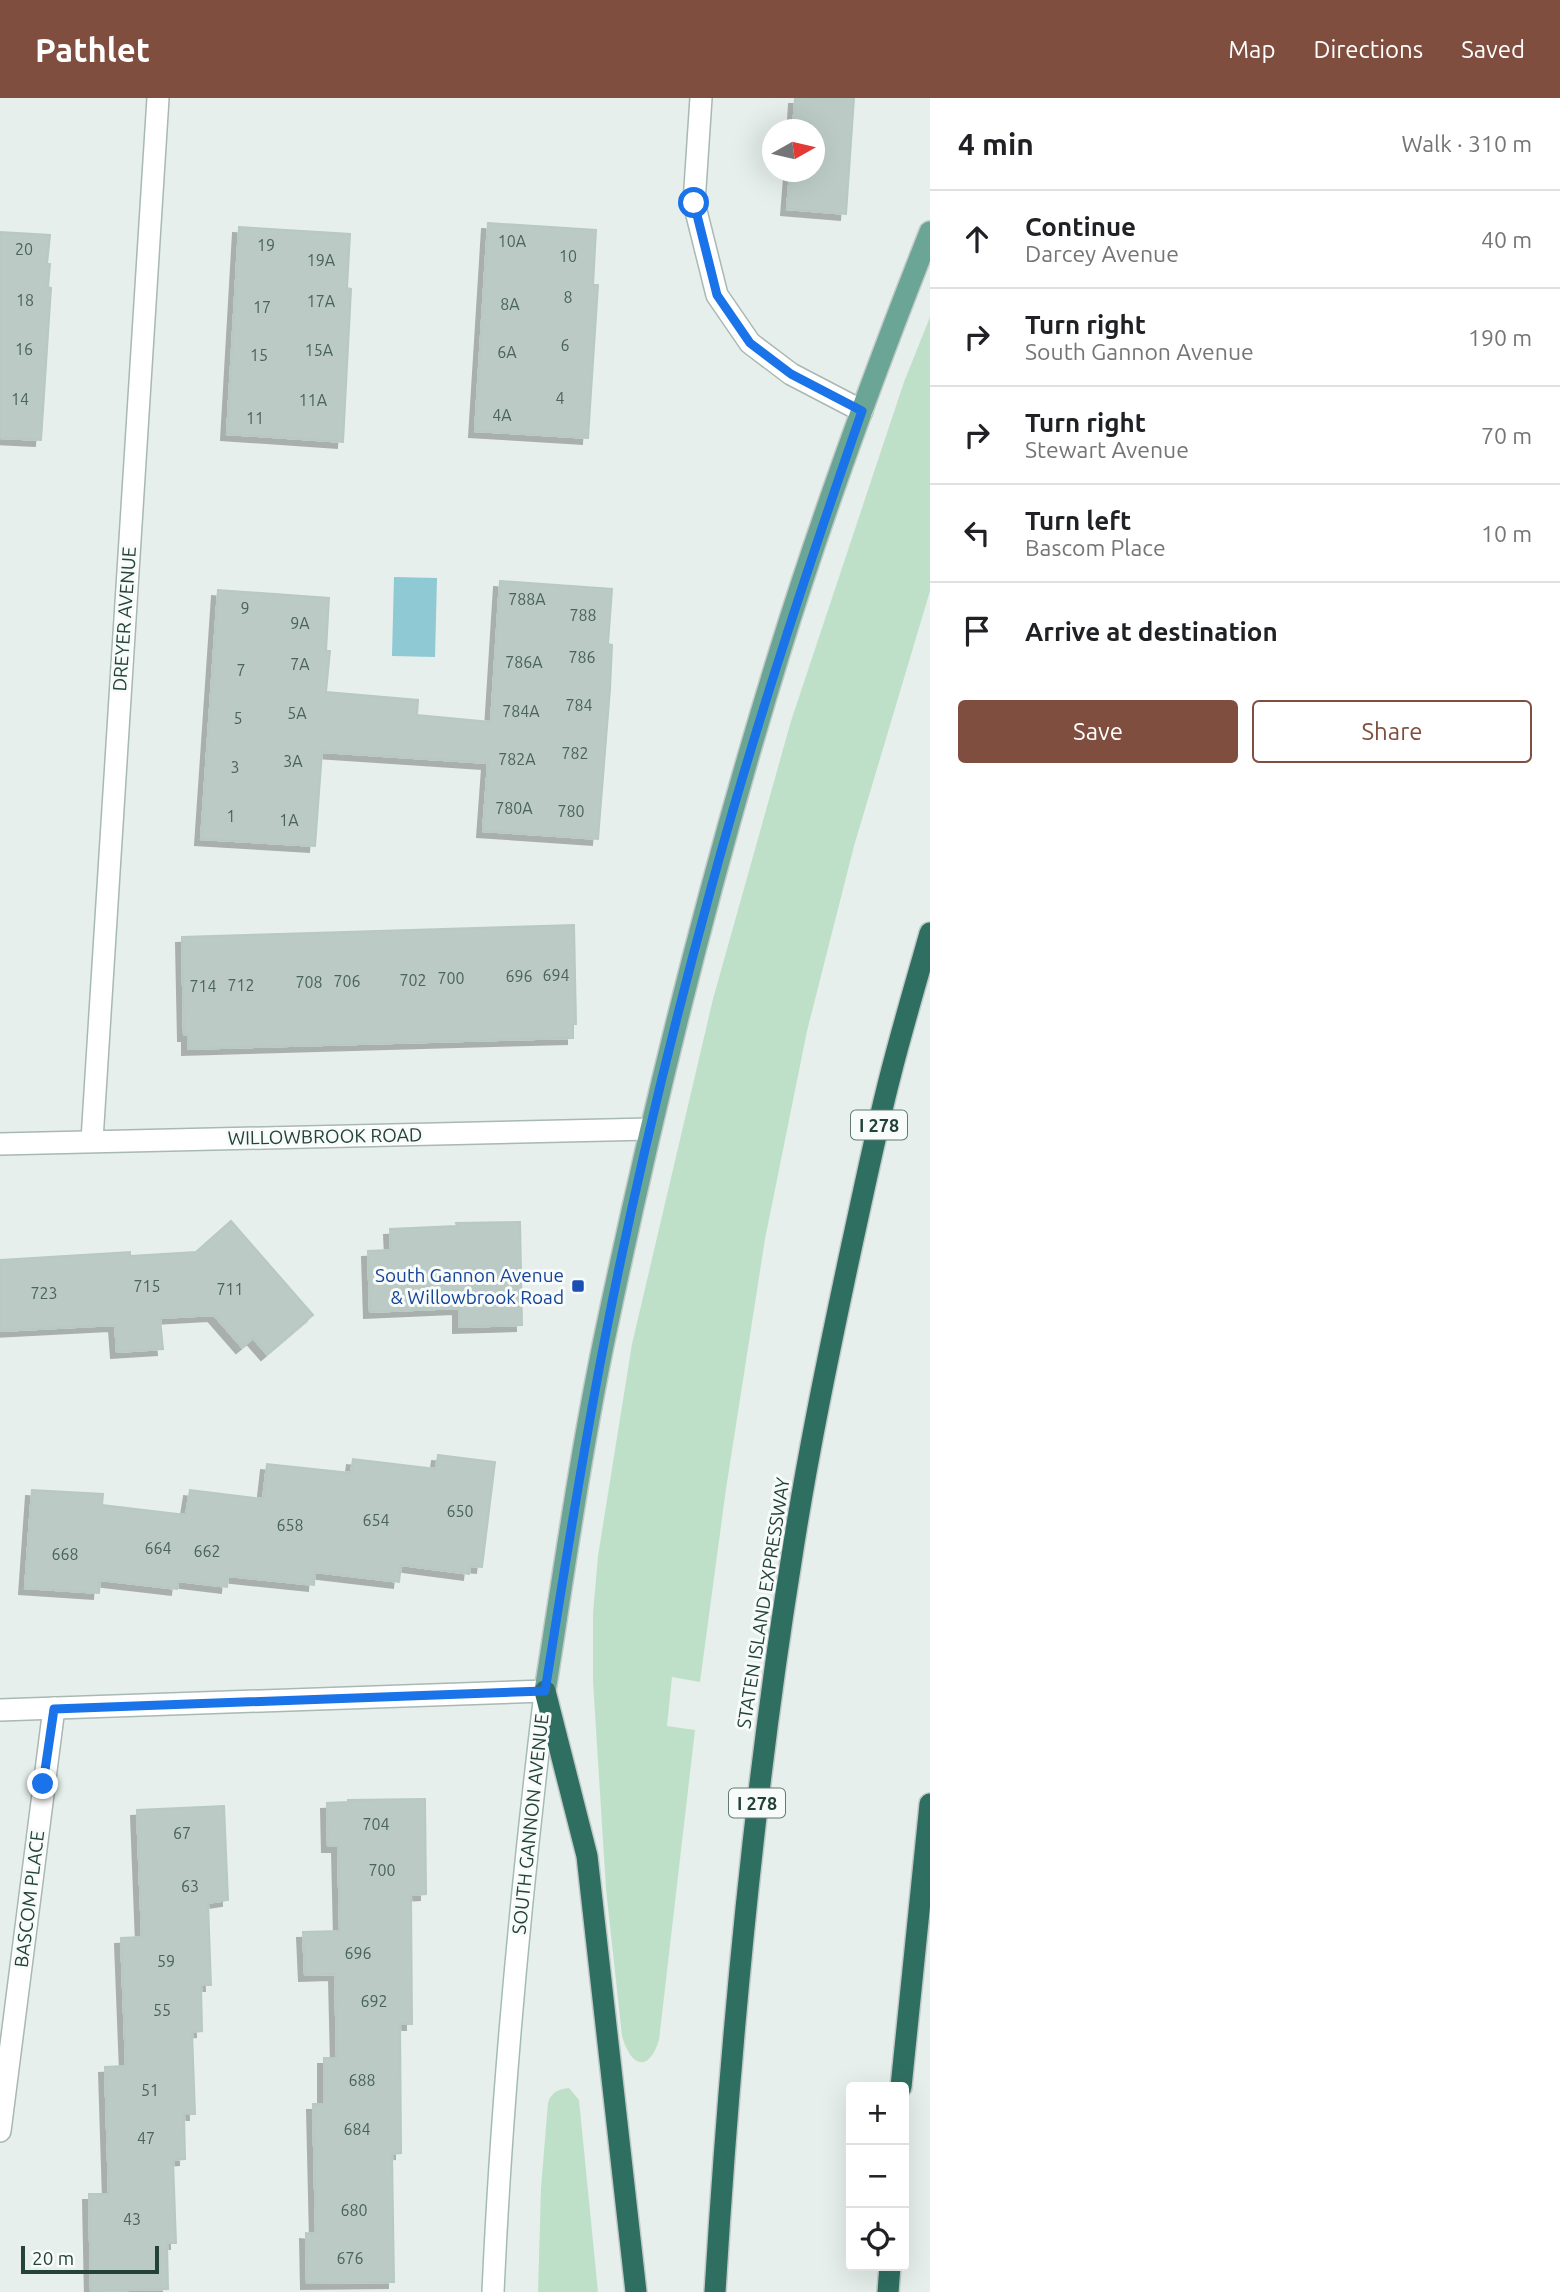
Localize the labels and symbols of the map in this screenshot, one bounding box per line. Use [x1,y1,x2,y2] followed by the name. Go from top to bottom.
[762,119,825,182] north arrow
[678,187,709,218] route start
[498,232,527,250] house number: 10A
[257,236,275,254] house number: 19
[15,240,33,258] house number: 20
[559,247,577,265] house number: 10
[307,251,336,269] house number: 19A
[563,288,573,306] house number: 8
[16,291,34,309] house number: 18
[307,292,336,310] house number: 17A
[500,295,520,313] house number: 8A
[253,298,271,316] house number: 17
[560,336,570,354] house number: 6
[15,340,33,358] house number: 16
[305,341,334,359] house number: 15A
[497,343,517,361] house number: 6A
[250,346,268,364] house number: 15
[555,389,565,407] house number: 4
[11,390,29,408] house number: 14
[299,391,328,409] house number: 11A
[492,406,512,424] house number: 4A
[246,409,264,427] house number: 11
[108,546,140,692] street label: DREYER AVENUE
[508,590,546,608] house number: 788A
[240,599,250,617] house number: 9
[569,606,597,624] house number: 788
[290,614,310,632] house number: 9A
[568,648,596,666] house number: 786
[505,653,543,671] house number: 786A
[290,655,310,673] house number: 7A
[236,661,246,679] house number: 7
[565,696,593,714] house number: 784
[502,702,540,720] house number: 784A
[287,704,307,722] house number: 5A
[233,709,243,727] house number: 5
[561,744,589,762] house number: 782
[498,750,536,768] house number: 782A
[283,752,303,770] house number: 3A
[230,758,240,776] house number: 3
[495,799,533,817] house number: 780A
[557,802,585,820] house number: 780
[226,807,236,825] house number: 1
[279,811,299,829] house number: 1A
[542,966,570,984] house number: 694
[505,967,533,985] house number: 696
[437,969,465,987] house number: 700
[399,971,427,989] house number: 702
[333,972,361,990] house number: 706
[295,973,323,991] house number: 708
[227,976,255,994] house number: 712
[189,977,217,995] house number: 714
[851,1110,907,1140] road number: I 278
[227,1123,423,1149] street label: WILLOWBROOK ROAD
[375,1264,564,1308] place label: South Gannon Avenue & Willowbrook Road
[133,1277,161,1295] house number: 715
[570,1278,586,1294] marker: South Gannon Avenue & Willowbrook Road
[216,1280,244,1298] house number: 711
[30,1284,58,1302] house number: 723
[732,1476,794,1730] street label: STATEN ISLAND EXPRESSWAY
[446,1502,474,1520] house number: 650
[362,1511,390,1529] house number: 654
[276,1516,304,1534] house number: 658
[144,1539,172,1557] house number: 664
[193,1542,221,1560] house number: 662
[51,1545,79,1563] house number: 668
[507,1713,553,1935] street label: SOUTH GANNON AVENUE
[27,1768,58,1799] route end
[729,1788,785,1818] road number: I 278
[362,1815,390,1833] house number: 704
[173,1824,191,1842] house number: 67
[10,1829,48,1969] street label: BASCOM PLACE
[368,1861,396,1879] house number: 700
[181,1877,199,1895] house number: 63
[344,1944,372,1962] house number: 696
[157,1952,175,1970] house number: 59
[360,1992,388,2010] house number: 692
[153,2001,171,2019] house number: 55
[348,2071,376,2089] house number: 688
[141,2081,159,2099] house number: 51
[343,2120,371,2138] house number: 684
[137,2129,155,2147] house number: 47
[340,2201,368,2219] house number: 680
[123,2210,141,2228] house number: 43
[21,2243,159,2275] scale bar
[336,2249,364,2267] house number: 676

